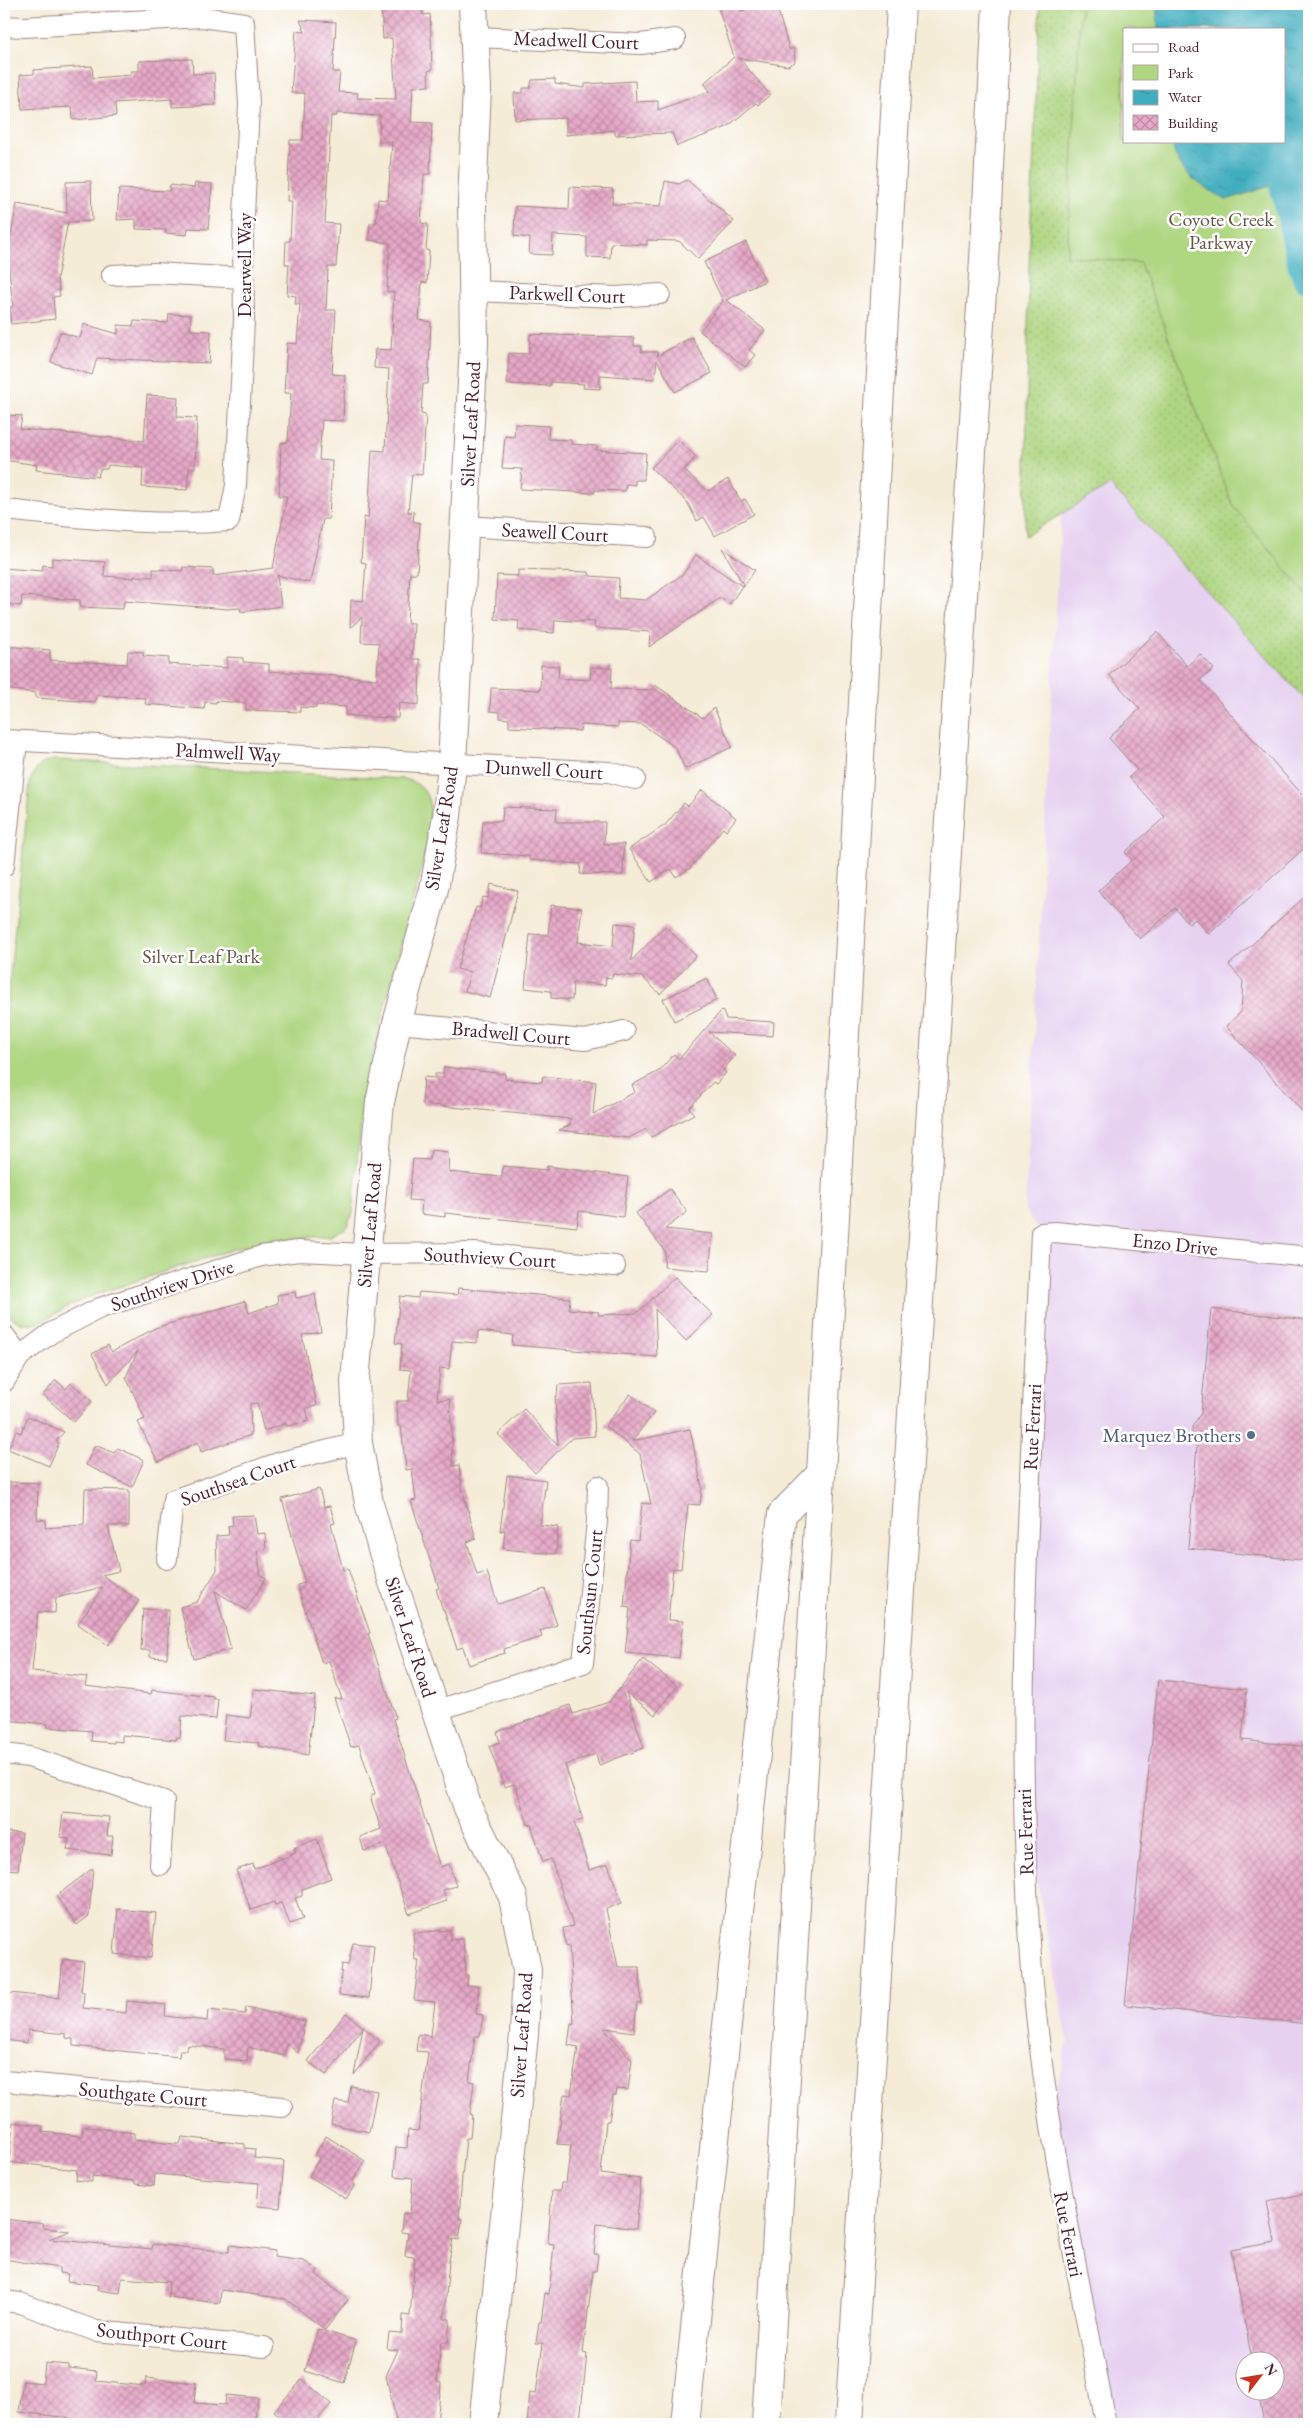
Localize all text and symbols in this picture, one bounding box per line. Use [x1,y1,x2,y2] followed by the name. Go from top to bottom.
[513,25,640,55] street label: Meadwell Court
[1123,28,1286,142] legend
[1168,37,1200,56] text: Road
[1168,63,1195,82] text: Park
[1168,87,1202,106] text: Water
[1168,113,1218,132] text: Building
[1168,206,1274,255] park label: Coyote Creek Parkway
[231,212,257,318] street label: Dearwell Way
[508,279,626,309] street label: Parkwell Court
[454,360,486,487] street label: Silver Leaf Road
[501,516,610,548] street label: Seawell Court
[175,736,282,768] street label: Palmwell Way
[484,753,604,785] street label: Dunwell Court
[418,763,464,892] street label: Silver Leaf Road
[142,943,260,969] park label: Silver Leaf Park
[451,1015,572,1051] street label: Bradwell Court
[351,1161,387,1289] street label: Silver Leaf Road
[1131,1227,1219,1261] street label: Enzo Drive
[423,1241,558,1273] street label: Southview Court
[107,1253,237,1317] street label: Southview Drive
[1017,1383,1047,1471] street label: Rue Ferrari
[1103,1422,1241,1448] place label: Marquez Brothers
[1245,1429,1257,1441] marker: Marquez Brothers
[177,1448,300,1512] street label: Southsea Court
[570,1528,609,1656] street label: Southsun Court
[379,1573,443,1701] street label: Silver Leaf Road
[1010,1788,1040,1876] street label: Rue Ferrari
[504,1971,538,2098] street label: Silver Leaf Road
[78,2075,209,2113] street label: Southgate Court
[1048,2189,1090,2279] street label: Rue Ferrari
[95,2316,229,2356] street label: Southport Court
[1236,2350,1286,2400] north arrow
[1261,2360,1282,2379] text: N

